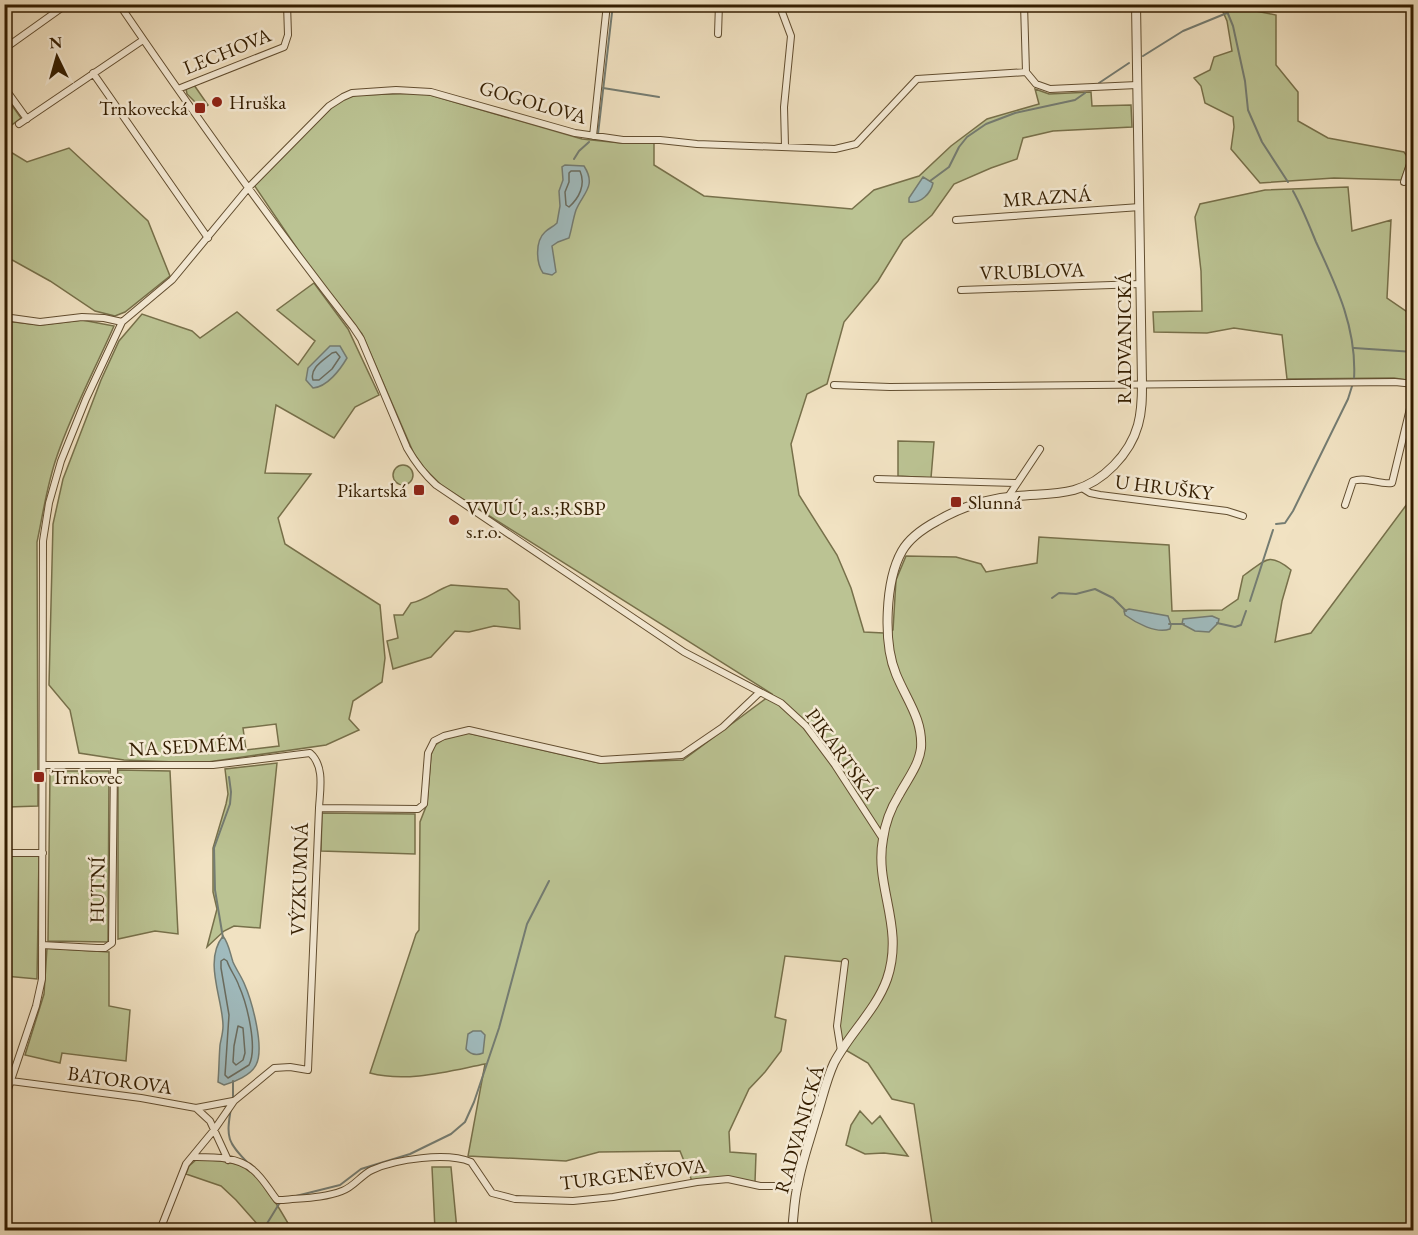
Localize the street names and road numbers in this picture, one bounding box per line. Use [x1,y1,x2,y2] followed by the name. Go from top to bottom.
[179,22,275,80] street label: LECHOVA
[476,74,590,130] street label: GOGOLOVA
[1002,181,1092,213] street label: MRAZNÁ
[979,256,1085,286] street label: VRUBLOVA
[1111,272,1137,404] street label: RADVANICKÁ
[1114,468,1216,506] street label: U HRUŠKY
[800,703,884,805] street label: PIKARTSKÁ
[128,730,246,762] street label: NA SEDMÉM
[284,822,314,936] street label: VÝZKUMNÁ
[83,856,111,924] street label: HUTNÍ
[66,1060,174,1100] street label: BATOROVA
[768,1062,830,1196] street label: RADVANICKÁ
[558,1152,708,1196] street label: TURGENĚVOVA

